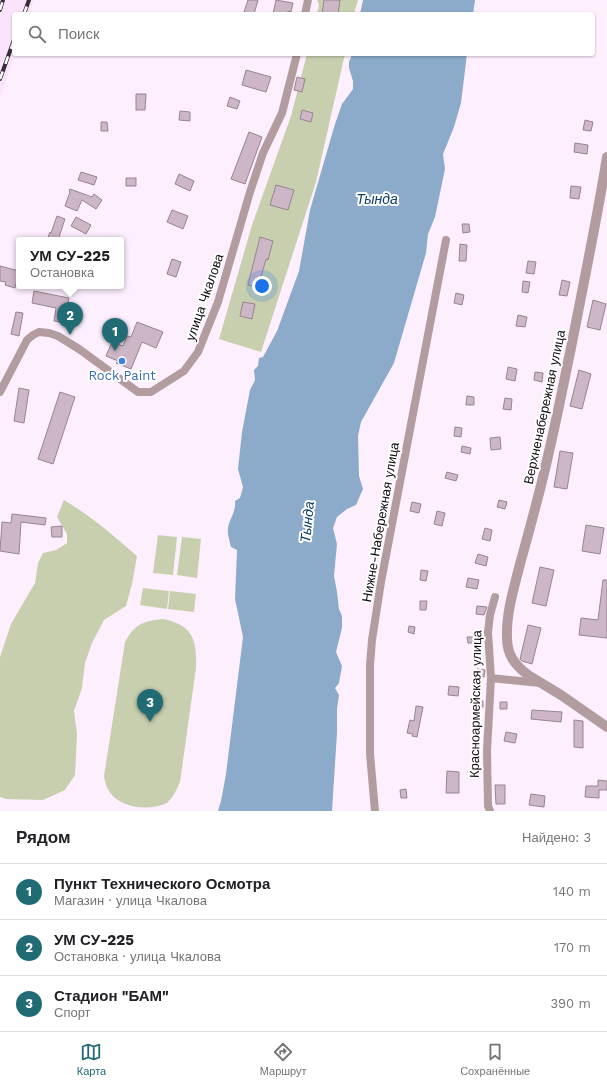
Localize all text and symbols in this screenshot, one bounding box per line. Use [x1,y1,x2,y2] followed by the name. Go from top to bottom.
[12,12,595,56] search box
[26,23,48,45] icon: search
[58,25,100,43] text: Поиск
[356,191,398,207] water label: Тында
[16,237,124,289] popup
[30,247,110,265] text: УМ СУ-225
[183,251,227,343] street label: улица Чкалова
[30,265,94,280] text: Остановка
[252,276,272,296] your location
[57,302,83,335] pin: 2
[102,318,128,351] pin: 1
[521,328,568,486] street label: Верхненабережная улица
[117,356,127,366] marker: Rock Paint
[88,368,156,383] place label: Rock Paint
[359,440,402,603] street label: Нижне-Набережная улица
[297,500,317,544] water label: Тында
[467,629,484,778] street label: Красноармейская улица
[137,689,163,722] pin: 3
[16,827,71,847] text: Рядом
[522,830,591,845] text: Найдено: 3
[54,875,270,893] text: Пункт Технического Осмотра
[26,884,32,899] text: 1
[553,884,591,899] text: 140 m
[54,893,207,908] text: Магазин · улица Чкалова
[54,931,134,949] text: УМ СУ-225
[25,940,33,955] text: 2
[554,940,591,955] text: 170 m
[54,949,221,964] text: Остановка · улица Чкалова
[54,987,169,1005] text: Стадион "БАМ"
[25,996,33,1011] text: 3
[550,996,591,1011] text: 390 m
[54,1005,91,1020] text: Спорт
[77,1041,106,1078] tab: Карта
[260,1041,307,1078] tab: Маршрут
[460,1041,530,1078] tab: Сохранённые

